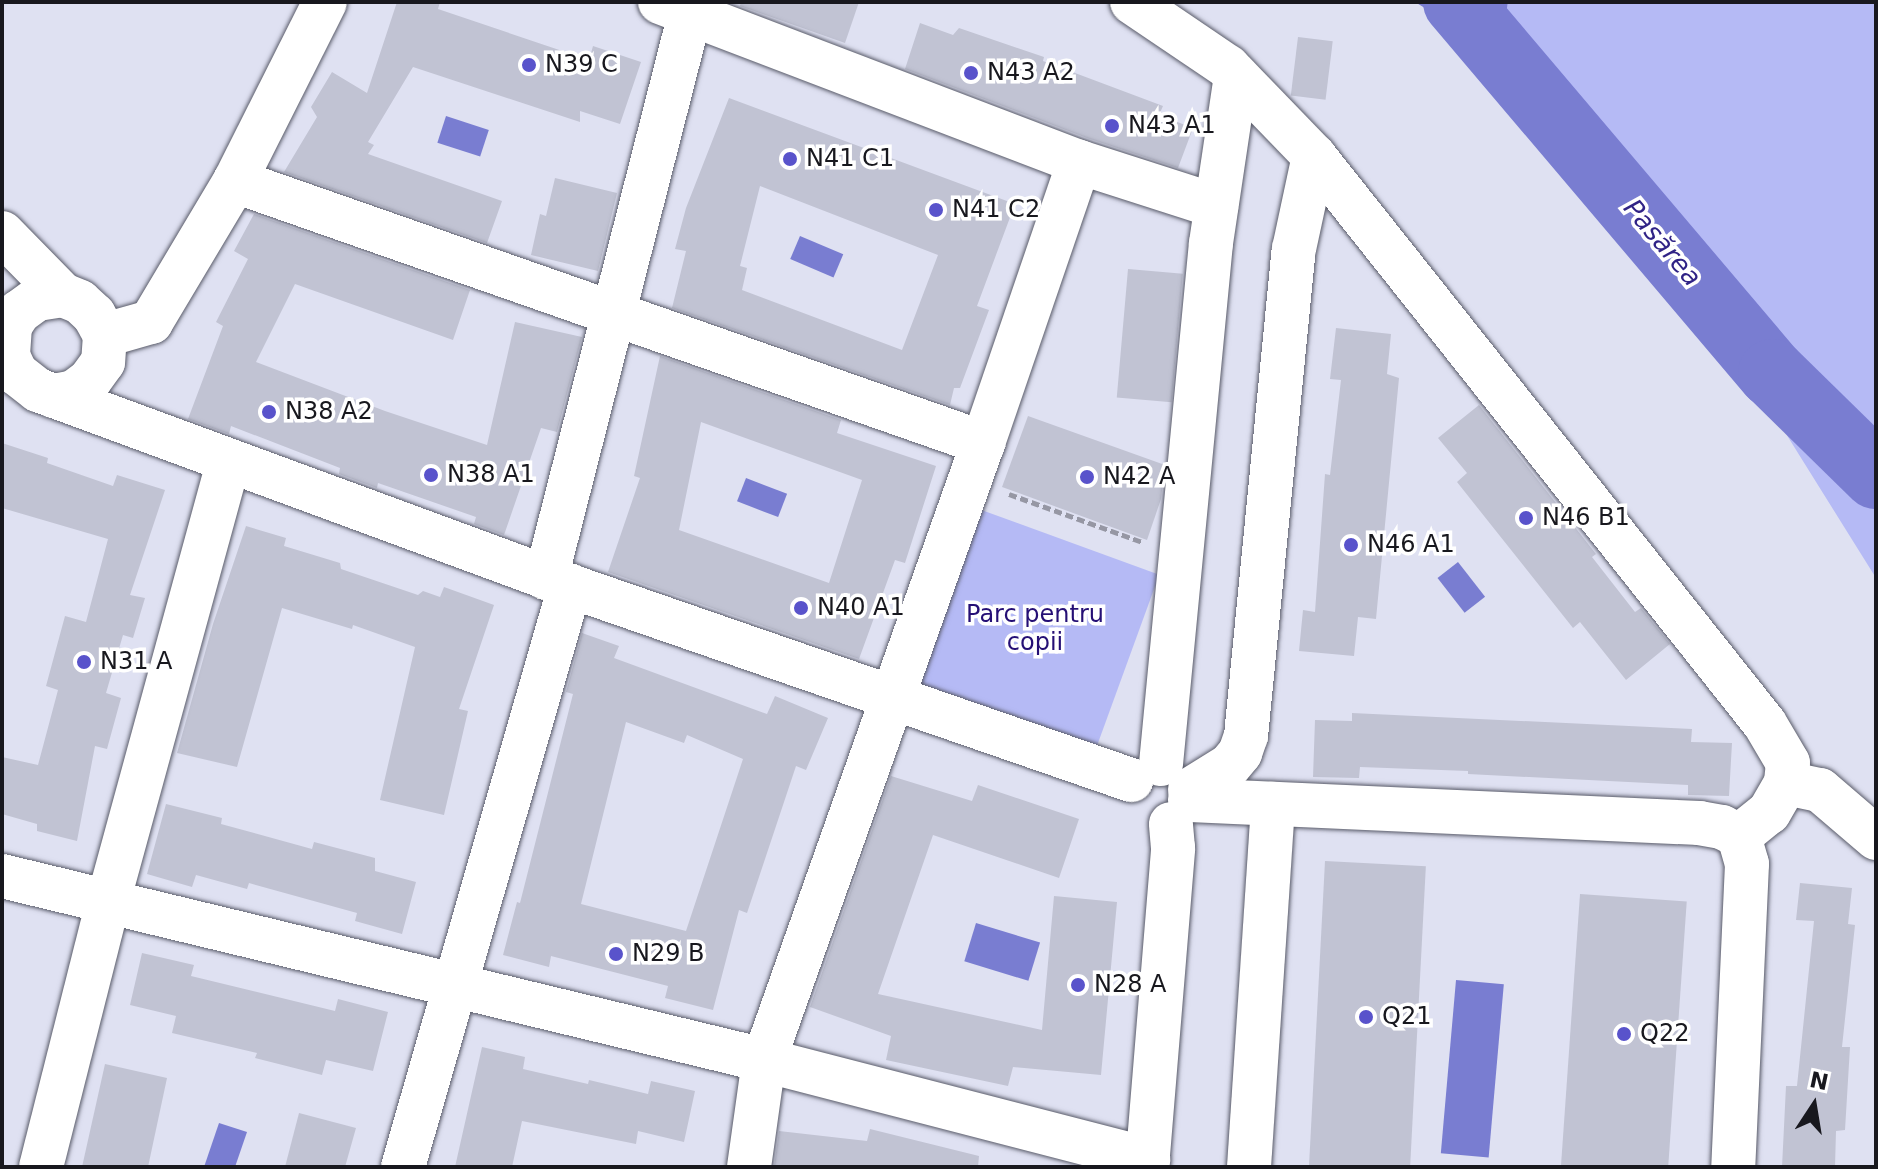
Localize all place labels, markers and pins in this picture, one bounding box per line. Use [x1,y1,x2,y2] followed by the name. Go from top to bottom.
[545,51,618,79] place label: N39 C
[520,56,538,74] marker: N39 C
[987,59,1075,87] place label: N43 A2
[962,64,980,82] marker: N43 A2
[1128,112,1216,140] place label: N43 A1
[1103,117,1121,135] marker: N43 A1
[806,145,894,173] place label: N41 C1
[781,150,799,168] marker: N41 C1
[952,196,1040,224] place label: N41 C2
[927,201,945,219] marker: N41 C2
[285,398,373,426] place label: N38 A2
[260,403,278,421] marker: N38 A2
[447,461,535,489] place label: N38 A1
[1103,463,1176,491] place label: N42 A
[422,466,440,484] marker: N38 A1
[1078,468,1096,486] marker: N42 A
[1542,504,1630,532] place label: N46 B1
[1517,509,1535,527] marker: N46 B1
[1367,531,1455,559] place label: N46 A1
[1342,536,1360,554] marker: N46 A1
[817,594,905,622] place label: N40 A1
[792,599,810,617] marker: N40 A1
[100,648,173,676] place label: N31 A
[75,653,93,671] marker: N31 A
[632,940,705,968] place label: N29 B
[607,945,625,963] marker: N29 B
[1094,971,1167,999] place label: N28 A
[1069,976,1087,994] marker: N28 A
[1382,1003,1431,1031] place label: Q21
[1357,1008,1375,1026] marker: Q21
[1640,1020,1689,1048] place label: Q22
[1615,1025,1633,1043] marker: Q22

